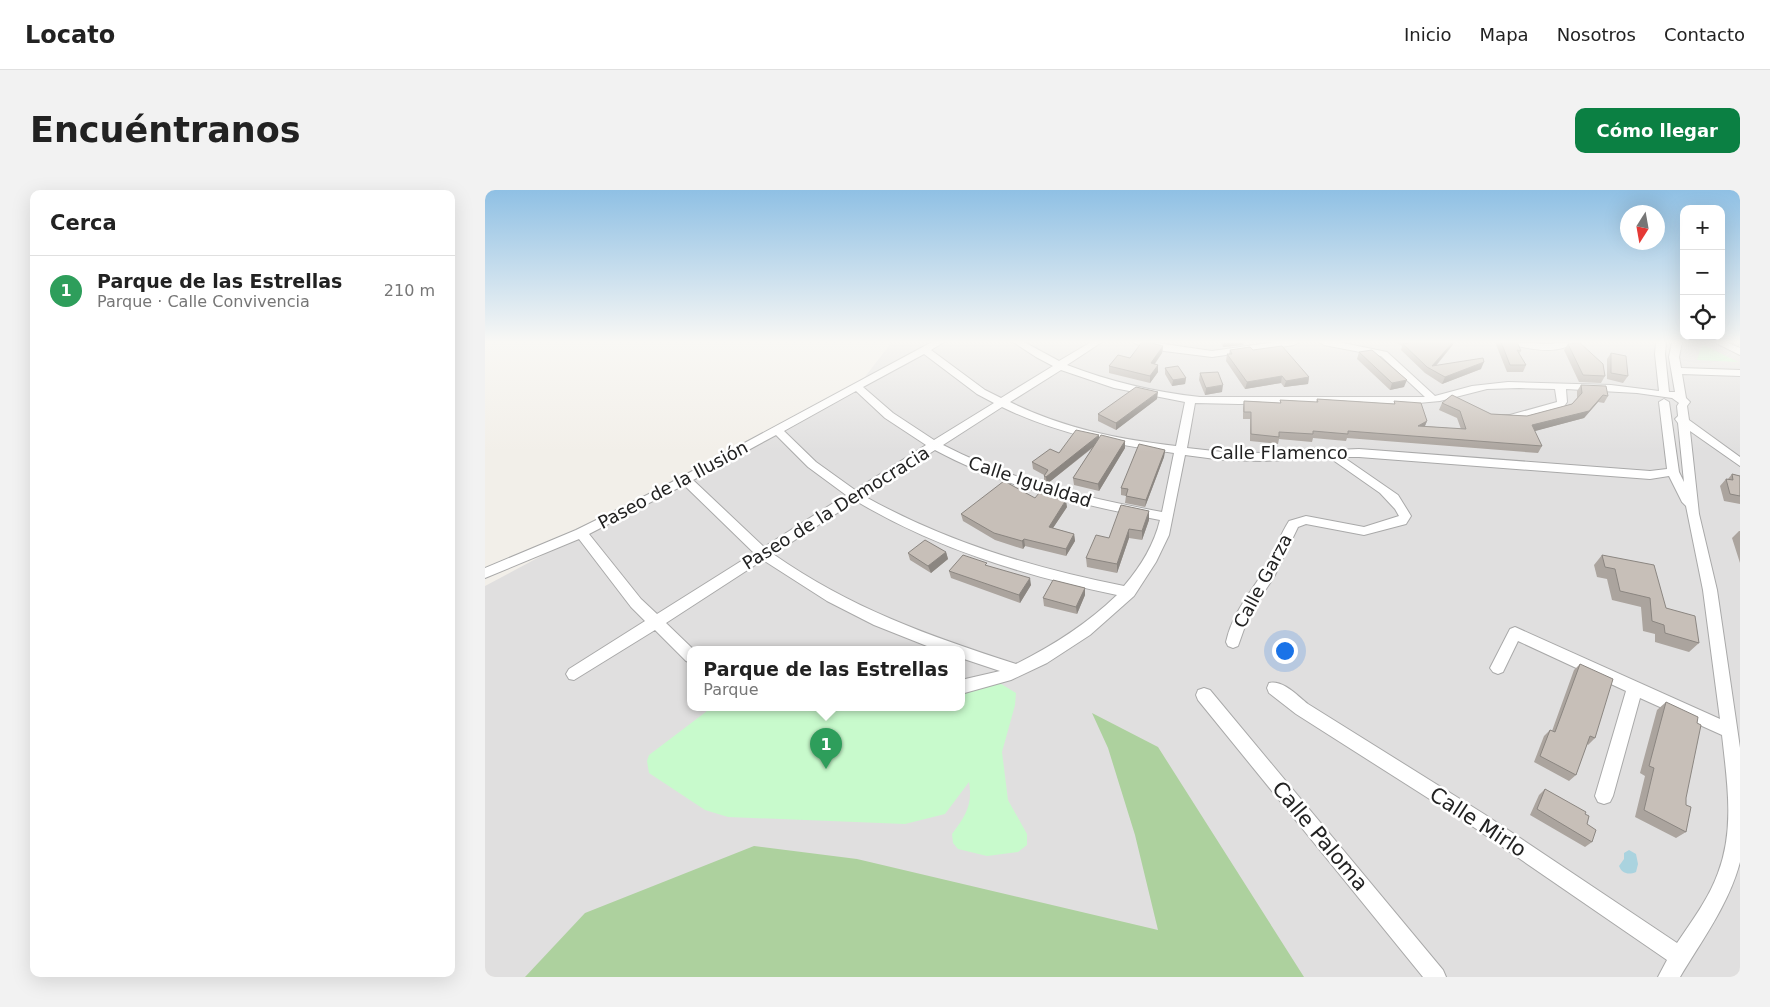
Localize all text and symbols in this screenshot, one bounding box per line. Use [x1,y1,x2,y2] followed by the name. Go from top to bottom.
[25,21,115,49] text: Locato
[1404,24,1452,45] text: Inicio
[1480,24,1529,45] text: Mapa
[1557,24,1636,45] text: Nosotros
[1664,24,1745,45] text: Contacto
[1575,108,1740,153] button: Cómo llegar
[30,110,301,150] text: Encuéntranos
[1620,205,1665,250] north arrow
[1680,205,1725,340] map controls
[1680,205,1725,250] button: +
[50,211,117,235] text: Cerca
[1680,250,1725,295] button: −
[97,270,342,292] text: Parque de las Estrellas
[60,281,72,300] text: 1
[384,281,435,300] text: 210 m
[97,292,310,311] text: Parque · Calle Convivencia
[1680,295,1725,340] button: locate
[594,436,751,533] street label: Paseo de la Ilusión
[739,441,933,574] street label: Paseo de la Democracia
[1210,442,1348,463] street label: Calle Flamenco
[966,452,1094,511] street label: Calle Igualdad
[1229,530,1296,631] street label: Calle Garza
[1272,638,1298,664] your location
[687,646,965,711] popup
[703,658,949,680] text: Parque de las Estrellas
[703,680,758,699] text: Parque
[810,728,842,769] pin: 1
[1267,776,1373,896] street label: Calle Paloma
[1425,782,1531,862] street label: Calle Mirlo

